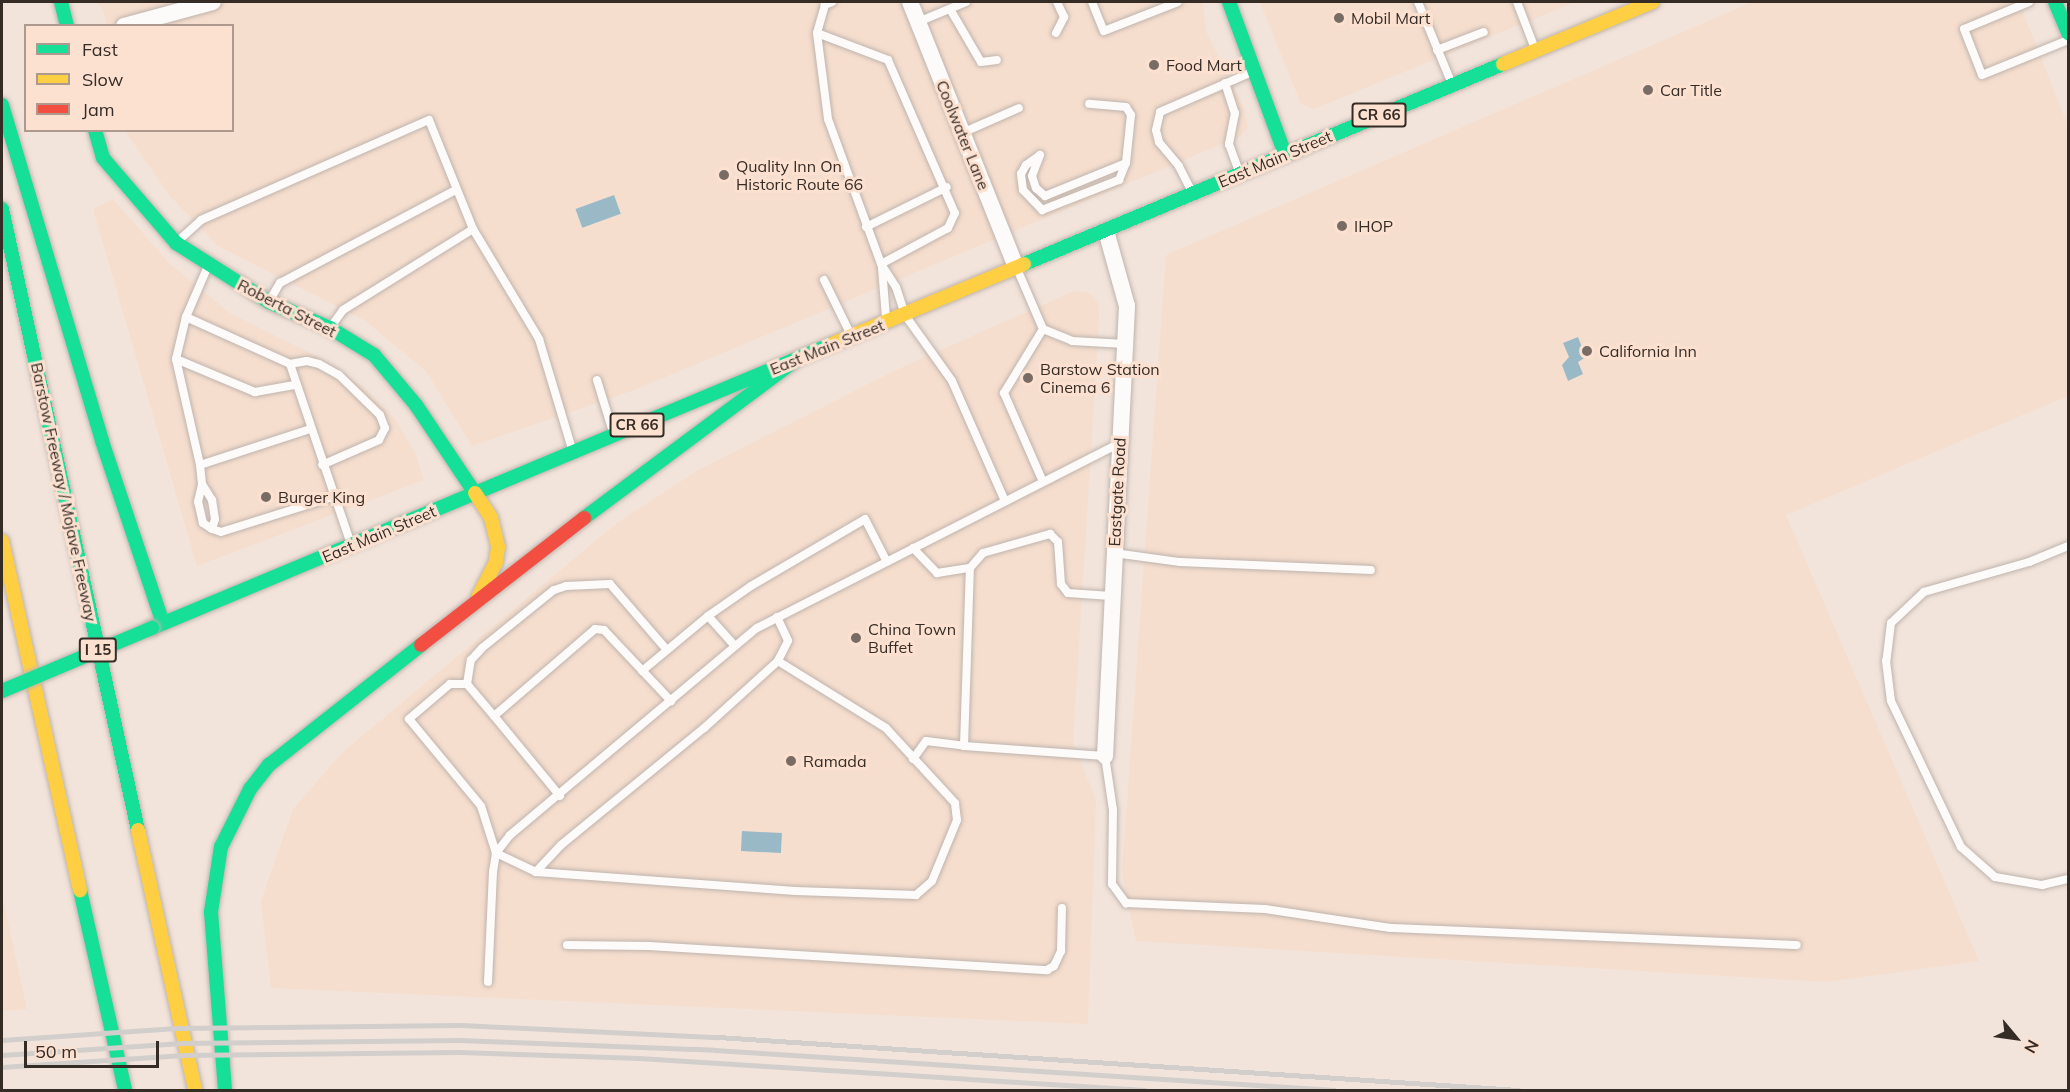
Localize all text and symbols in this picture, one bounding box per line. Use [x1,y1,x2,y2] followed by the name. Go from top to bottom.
[1351,8,1430,28] place label: Mobil Mart
[1332,11,1346,25] marker: Mobil Mart
[24,24,234,132] legend
[82,38,118,61] text: Fast
[1166,55,1242,75] place label: Food Mart
[1147,58,1161,72] marker: Food Mart
[82,68,123,91] text: Slow
[932,77,994,193] street label: Coolwater Lane
[1660,80,1722,100] place label: Car Title
[1641,83,1655,97] marker: Car Title
[82,98,115,121] text: Jam
[1350,103,1408,127] road number: CR 66
[1215,126,1335,192] street label: East Main Street
[736,156,863,194] place label: Quality Inn On Historic Route 66
[717,168,731,182] marker: Quality Inn On Historic Route 66
[1354,216,1393,236] place label: IHOP
[1335,219,1349,233] marker: IHOP
[234,275,340,341] street label: Roberta Street
[767,315,887,379] street label: East Main Street
[1599,341,1697,361] place label: California Inn
[1580,344,1594,358] marker: California Inn
[1040,359,1160,397] place label: Barstow Station Cinema 6
[27,361,101,623] street label: Barstow Freeway / Mojave Freeway
[1021,371,1035,385] marker: Barstow Station Cinema 6
[608,413,666,437] road number: CR 66
[1105,437,1129,547] street label: Eastgate Road
[278,487,365,507] place label: Burger King
[259,490,273,504] marker: Burger King
[319,501,439,567] street label: East Main Street
[868,619,956,657] place label: China Town Buffet
[849,631,863,645] marker: China Town Buffet
[78,638,118,662] road number: I 15
[803,751,866,771] place label: Ramada
[784,754,798,768] marker: Ramada
[1986,1008,2046,1068] north arrow
[27,1029,162,1067] scale bar
[2020,1037,2043,1057] text: N
[35,1040,77,1063] text: 50 m

